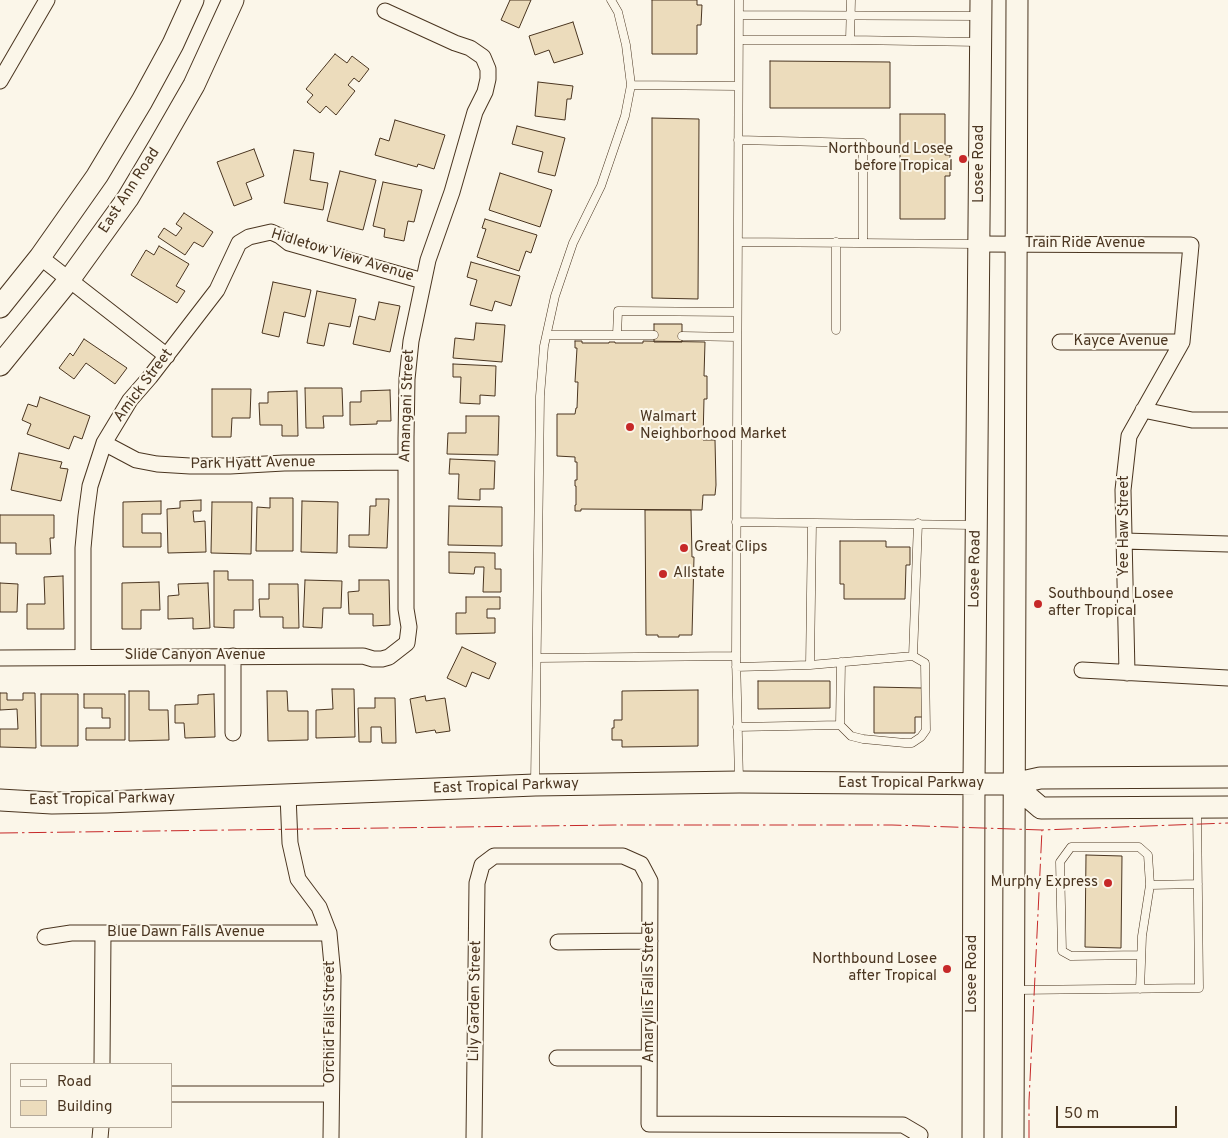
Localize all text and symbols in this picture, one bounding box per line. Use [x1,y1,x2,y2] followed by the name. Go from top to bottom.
[971,125,989,203] street label: Losee Road
[828,141,953,176] place label: Northbound Losee before Tropical
[96,145,164,237] street label: East Ann Road
[957,153,969,165] marker: Northbound Losee before Tropical
[268,226,416,286] street label: Hidletow View Avenue
[1025,235,1145,253] street label: Train Ride Avenue
[1074,333,1168,351] street label: Kayce Avenue
[111,346,177,426] street label: Amick Street
[397,349,419,463] street label: Amangani Street
[640,409,787,444] place label: Walmart Neighborhood Market
[624,421,636,433] marker: Walmart Neighborhood Market
[190,454,316,474] street label: Park Hyatt Avenue
[1116,475,1134,577] street label: Yee Haw Street
[966,530,986,608] street label: Losee Road
[694,539,767,557] place label: Great Clips
[678,542,690,554] marker: Great Clips
[673,565,725,583] place label: Allstate
[657,568,669,580] marker: Allstate
[1048,586,1173,621] place label: Southbound Losee after Tropical
[1032,598,1044,610] marker: Southbound Losee after Tropical
[124,647,266,665] street label: Slide Canyon Avenue
[433,775,579,799] street label: East Tropical Parkway
[838,775,984,793] street label: East Tropical Parkway
[29,790,175,810] street label: East Tropical Parkway
[991,874,1098,892] place label: Murphy Express
[1102,877,1114,889] marker: Murphy Express
[641,921,659,1063] street label: Amaryllis Falls Street
[107,924,265,942] street label: Blue Dawn Falls Avenue
[964,935,982,1013] street label: Losee Road
[466,940,486,1062] street label: Lily Garden Street
[812,951,937,986] place label: Northbound Losee after Tropical
[322,960,340,1084] street label: Orchid Falls Street
[941,963,953,975] marker: Northbound Losee after Tropical
[10,1063,172,1128] legend
[57,1073,92,1092] text: Road
[1058,1096,1179,1128] scale bar
[57,1098,112,1117] text: Building
[1064,1105,1099,1124] text: 50 m

